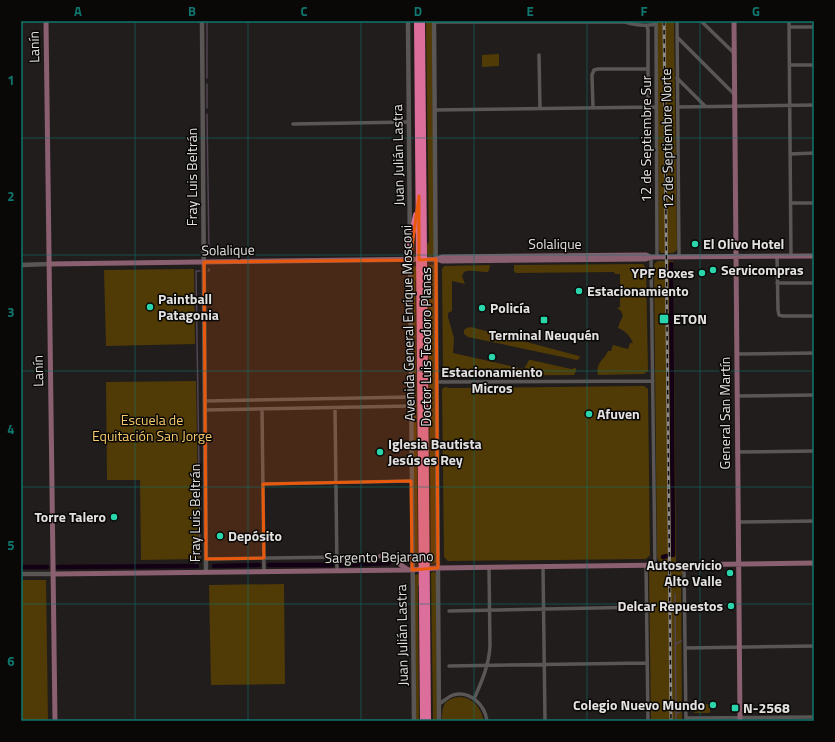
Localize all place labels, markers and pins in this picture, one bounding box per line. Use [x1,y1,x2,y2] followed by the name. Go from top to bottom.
[703,233,784,254] place label: El Olivo Hotel
[690,239,700,249] marker: El Olivo Hotel
[721,259,804,280] place label: Servicompras
[631,262,694,283] place label: YPF Boxes
[708,265,718,275] marker: Servicompras
[697,268,707,278] marker: YPF Boxes
[587,280,689,301] place label: Estacionamiento
[574,286,584,296] marker: Estacionamiento
[158,288,219,325] place label: Paintball Patagonia
[490,297,530,318] place label: Policía
[145,302,155,312] marker: Paintball Patagonia
[477,303,487,313] marker: Policía
[673,308,707,329] place label: ETON
[658,313,670,325] marker: ETON
[539,315,549,325] marker: Terminal Neuquén
[489,324,599,345] place label: Terminal Neuquén
[487,352,497,362] marker: Estacionamiento Micros
[441,361,543,398] place label: Estacionamiento Micros
[597,403,640,424] place label: Afuven
[584,409,594,419] marker: Afuven
[388,433,482,470] place label: Iglesia Bautista Jesús es Rey
[375,447,385,457] marker: Iglesia Bautista Jesús es Rey
[34,506,106,527] place label: Torre Talero
[109,512,119,522] marker: Torre Talero
[228,525,282,546] place label: Depósito
[215,531,225,541] marker: Depósito
[646,554,722,591] place label: Autoservicio Alto Valle
[725,568,735,578] marker: Autoservicio Alto Valle
[617,595,723,616] place label: Delcar Repuestos
[726,601,736,611] marker: Delcar Repuestos
[573,694,705,715] place label: Colegio Nuevo Mundo
[743,697,790,718] place label: N-2568
[708,700,718,710] marker: Colegio Nuevo Mundo
[730,703,740,713] marker: N-2568

